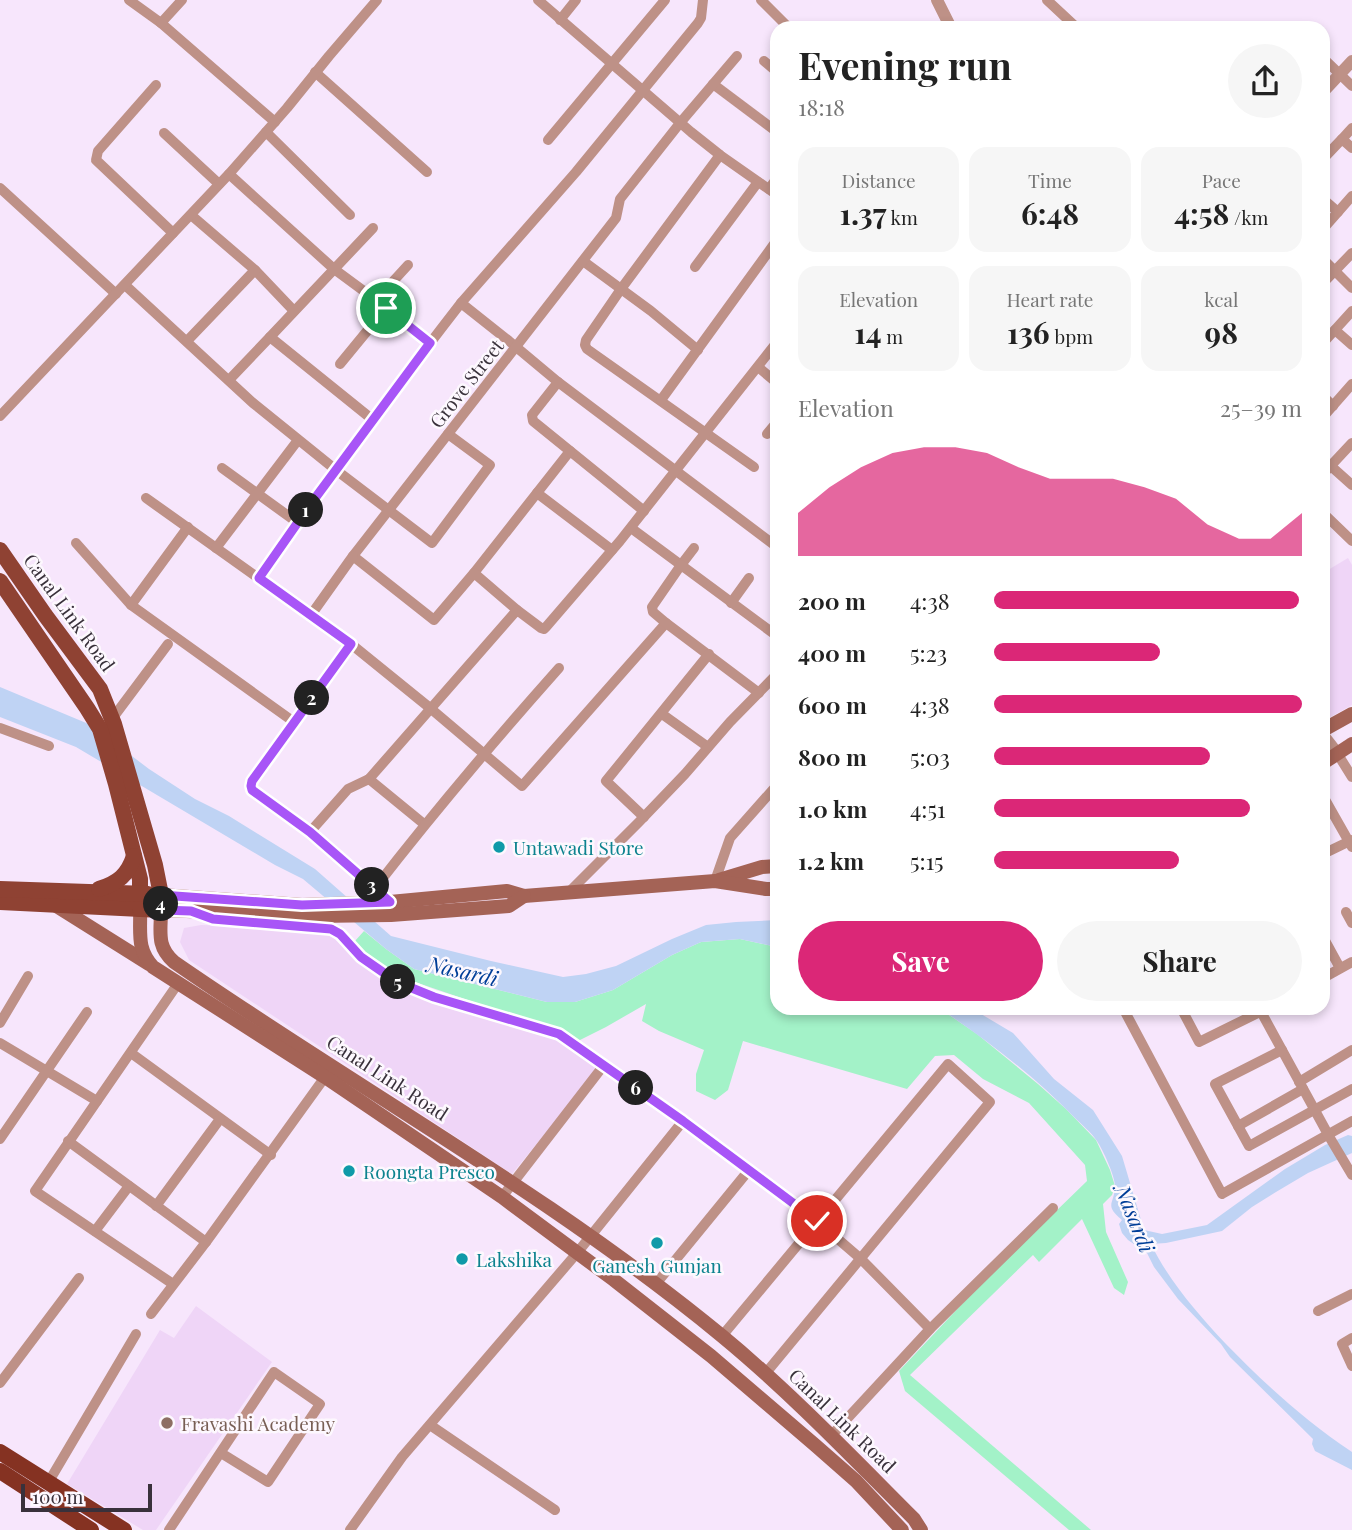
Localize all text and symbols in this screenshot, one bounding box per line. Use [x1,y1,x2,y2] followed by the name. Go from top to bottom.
[798,39,1012,90] text: Evening run
[1228,44,1302,118] button: share
[798,91,845,122] text: 18:18
[842,167,916,193] text: Distance
[1028,167,1072,193] text: Time
[1202,167,1241,193] text: Pace
[839,193,886,233] text: 1.37
[1021,193,1079,233] text: 6:48
[1174,193,1229,233] text: 4:58
[886,204,918,230] text: km
[1229,204,1268,230] text: /km
[356,278,416,338] pin
[839,286,918,312] text: Elevation
[1007,286,1093,312] text: Heart rate
[1204,286,1238,312] text: kcal
[367,289,405,327] icon: arrive
[854,312,882,352] text: 14
[1007,312,1050,352] text: 136
[1205,312,1238,352] text: 98
[882,323,903,349] text: m
[1050,323,1093,349] text: bpm
[423,333,509,433] street label: Grove Street
[798,392,894,423] text: Elevation
[1220,392,1302,423] text: 25–39 m
[288,492,324,528] pin: 1
[302,496,309,522] text: 1
[18,548,122,676] street label: Canal Link Road
[798,585,866,616] text: 200 m
[910,585,950,616] text: 4:38
[798,637,866,668] text: 400 m
[910,637,947,668] text: 5:23
[294,680,330,716] pin: 2
[307,684,316,710] text: 2
[798,689,867,720] text: 600 m
[910,689,950,720] text: 4:38
[798,741,867,772] text: 800 m
[910,741,950,772] text: 5:03
[798,793,867,824] text: 1.0 km
[910,793,946,824] text: 4:51
[513,834,644,860] place label: Untawadi Store
[491,839,507,855] marker: Untawadi Store
[798,845,864,876] text: 1.2 km
[910,845,943,876] text: 5:15
[354,868,390,903] pin: 3
[367,871,376,897] text: 3
[144,886,178,922] pin: 4
[155,890,166,916] text: 4
[798,921,1043,1001] button: Save
[1057,921,1302,1001] button: Share
[423,948,501,992] water label: Nasardi
[380,964,416,1000] pin: 5
[393,968,402,994] text: 5
[322,1028,454,1126] street label: Canal Link Road
[618,1070,654,1106] pin: 6
[630,1074,641,1100] text: 6
[363,1158,495,1184] place label: Roongta Presco
[341,1163,357,1179] marker: Roongta Presco
[1109,1178,1163,1257] water label: Nasardi
[787,1191,847,1251] pin
[798,1202,836,1240] icon: check
[649,1235,665,1251] marker: Ganesh Gunjan
[476,1246,553,1272] place label: Lakshika
[454,1251,470,1267] marker: Lakshika
[592,1252,722,1278] place label: Ganesh Gunjan
[784,1362,902,1478] street label: Canal Link Road
[181,1410,336,1436] place label: Fravashi Academy
[159,1415,175,1431] marker: Fravashi Academy
[21,1481,152,1513] scale bar
[32,1483,83,1509] text: 100 m

